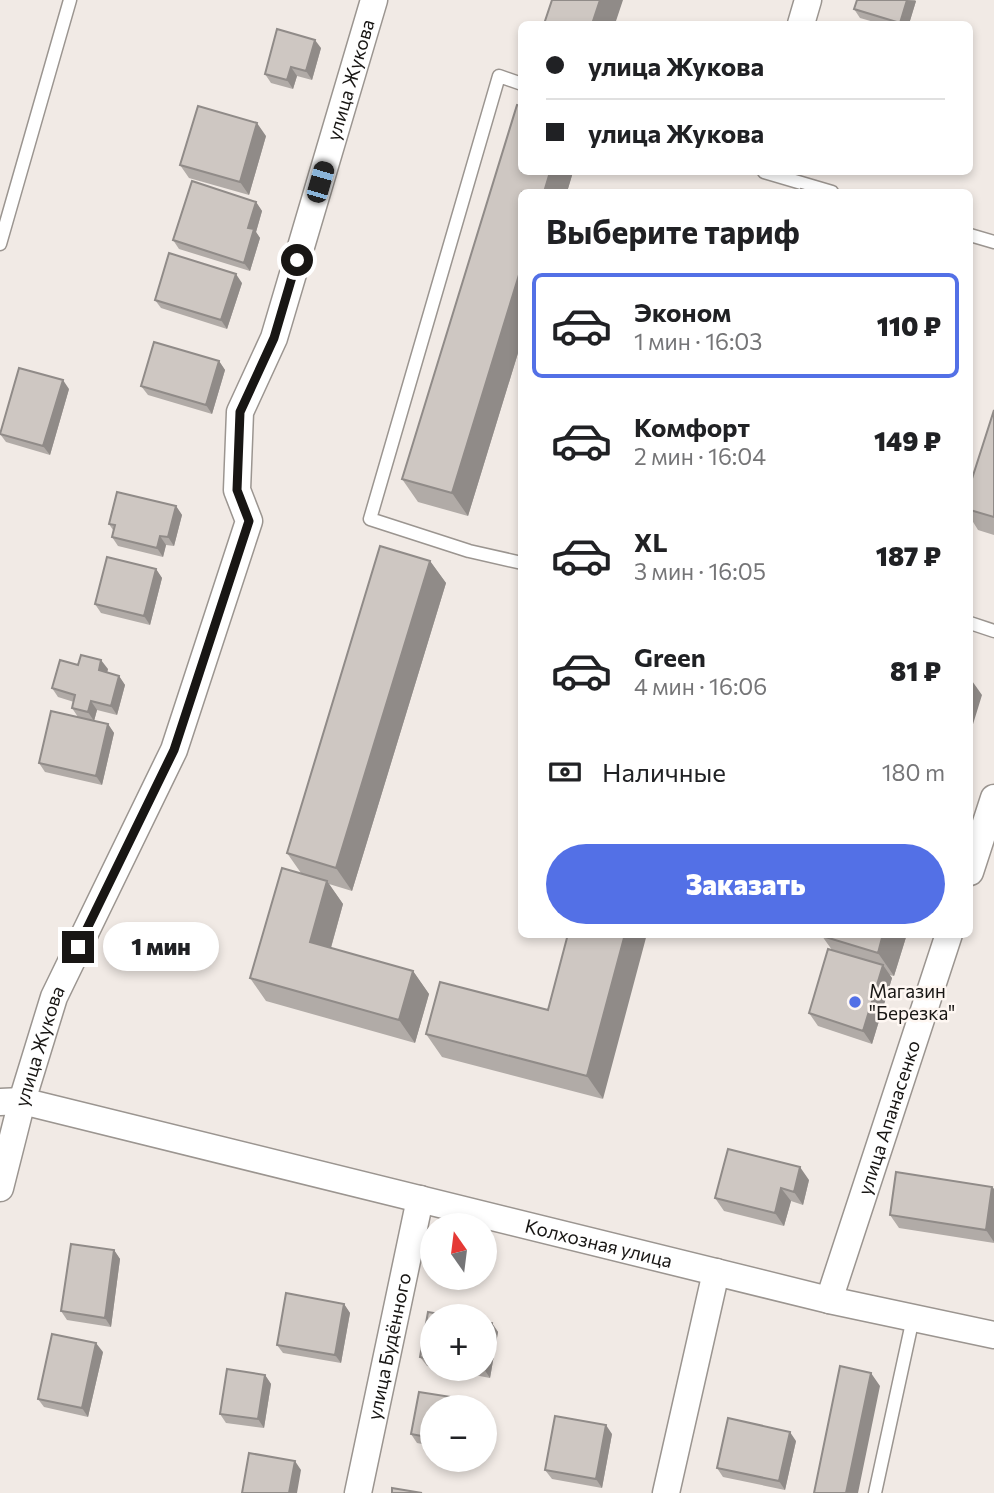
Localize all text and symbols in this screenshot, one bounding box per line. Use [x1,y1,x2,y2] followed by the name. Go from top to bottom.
[321,16,379,143] street label: улица Жукова
[588,50,764,81] text: улица Жукова
[588,117,764,148] text: улица Жукова
[305,159,336,205] car
[546,211,800,251] text: Выберите тариф
[281,244,313,276] route start
[550,294,613,357] icon: car
[634,296,731,327] text: Эконом
[877,310,941,341] text: 110 ₽
[634,327,762,355] text: 1 мин · 16:03
[550,409,613,472] icon: car
[634,411,750,442] text: Комфорт
[874,425,941,456] text: 149 ₽
[634,442,766,470] text: 2 мин · 16:04
[550,524,613,587] icon: car
[634,526,668,557] text: XL
[876,540,941,571] text: 187 ₽
[634,557,766,585] text: 3 мин · 16:05
[550,639,613,702] icon: car
[634,641,706,672] text: Green
[890,655,941,686] text: 81 ₽
[634,672,767,700] text: 4 мин · 16:06
[546,753,584,791] icon: cash
[602,756,726,787] text: Наличные
[882,758,945,786] text: 180 m
[546,844,945,924] button: Заказать
[102,922,218,972] callout: 1 мин
[62,931,94,963] route end
[131,932,191,960] text: 1 мин
[869,979,955,1024] place label: Магазин "Березка"
[9,982,69,1109] street label: улица Жукова
[847,994,863,1010] marker: Магазин "Березка"
[852,1037,924,1198] street label: улица Апанасенко
[420,1213,497,1290] north arrow
[420,1213,497,1472] map controls
[523,1213,675,1272] street label: Колхозная улица
[362,1270,415,1422] street label: улица Будённого
[420,1304,497,1381] button: +
[420,1395,497,1472] button: −

